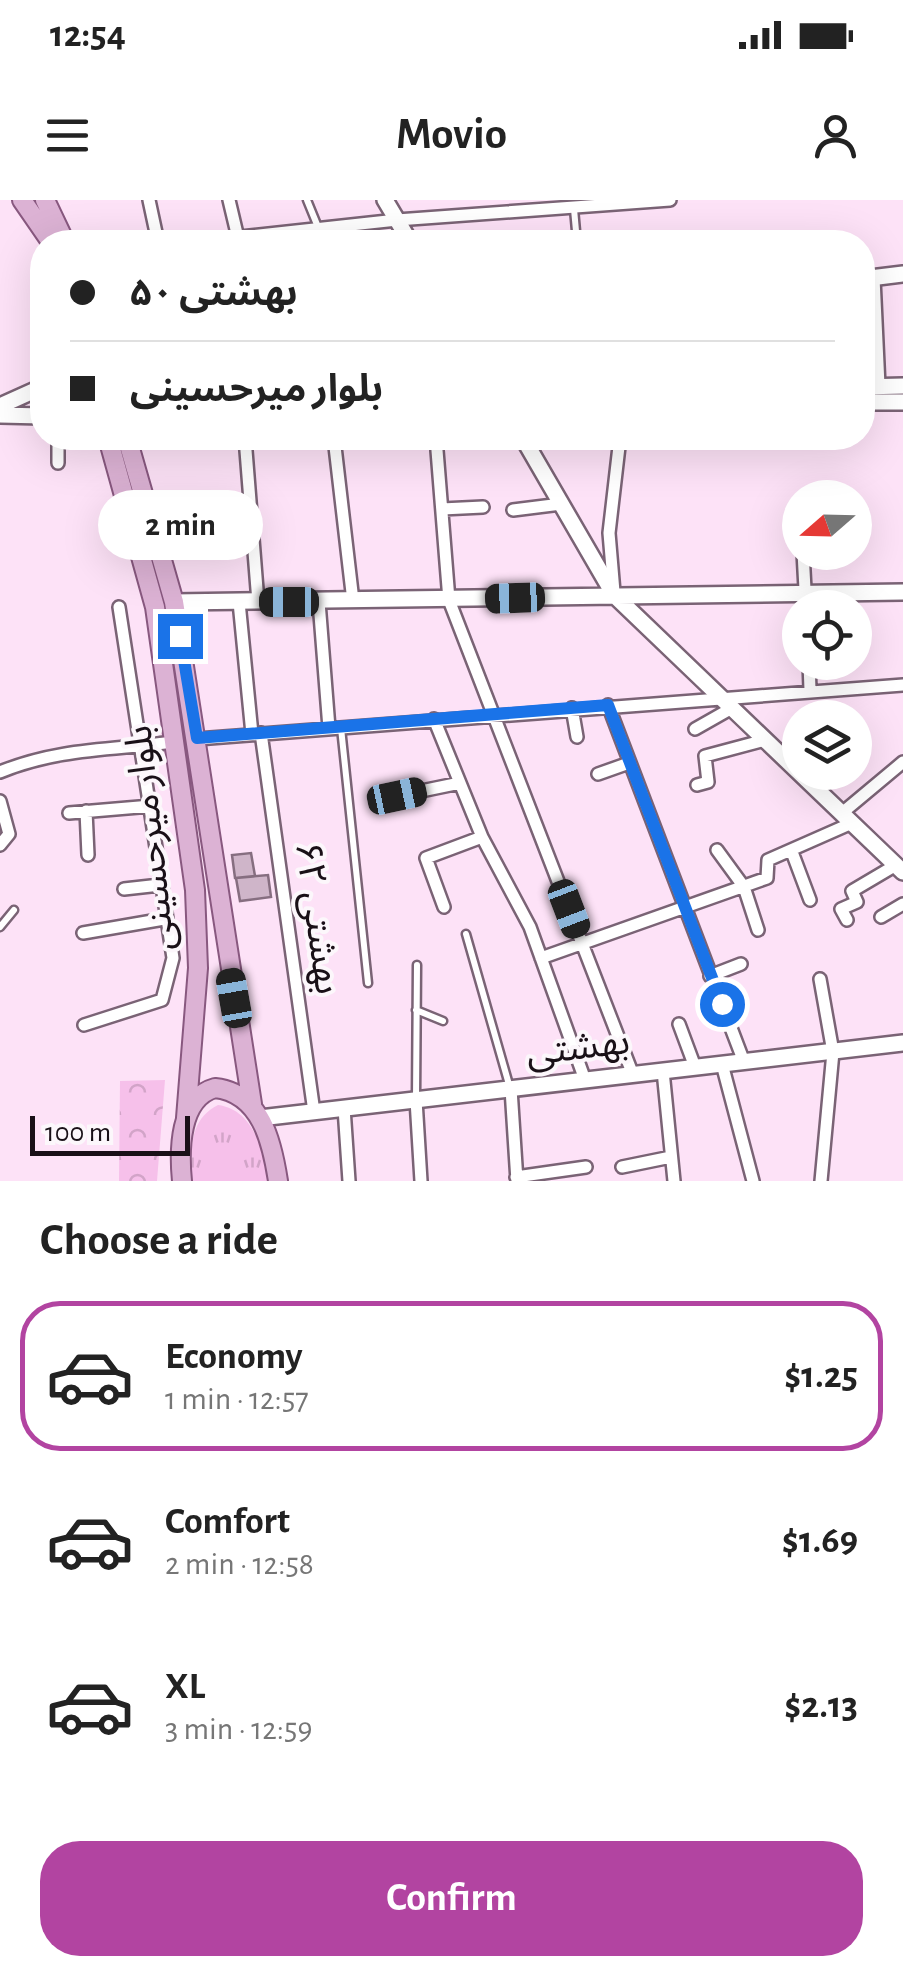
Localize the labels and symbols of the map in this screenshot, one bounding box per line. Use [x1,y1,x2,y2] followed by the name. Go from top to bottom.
[782,480,872,570] north arrow
[98,491,262,561] callout: 2 min
[484,582,546,614] car
[259,587,319,617] car
[158,614,203,659] route end
[120,723,183,953] street label: بلوار میرحسینی
[365,775,429,817] car
[287,839,347,997] street label: بهشتی ۶۲
[544,876,594,942] car
[214,966,254,1030] car
[700,982,745,1027] route start
[524,1023,632,1074] street label: بهشتی
[30,1111,190,1156] scale bar

